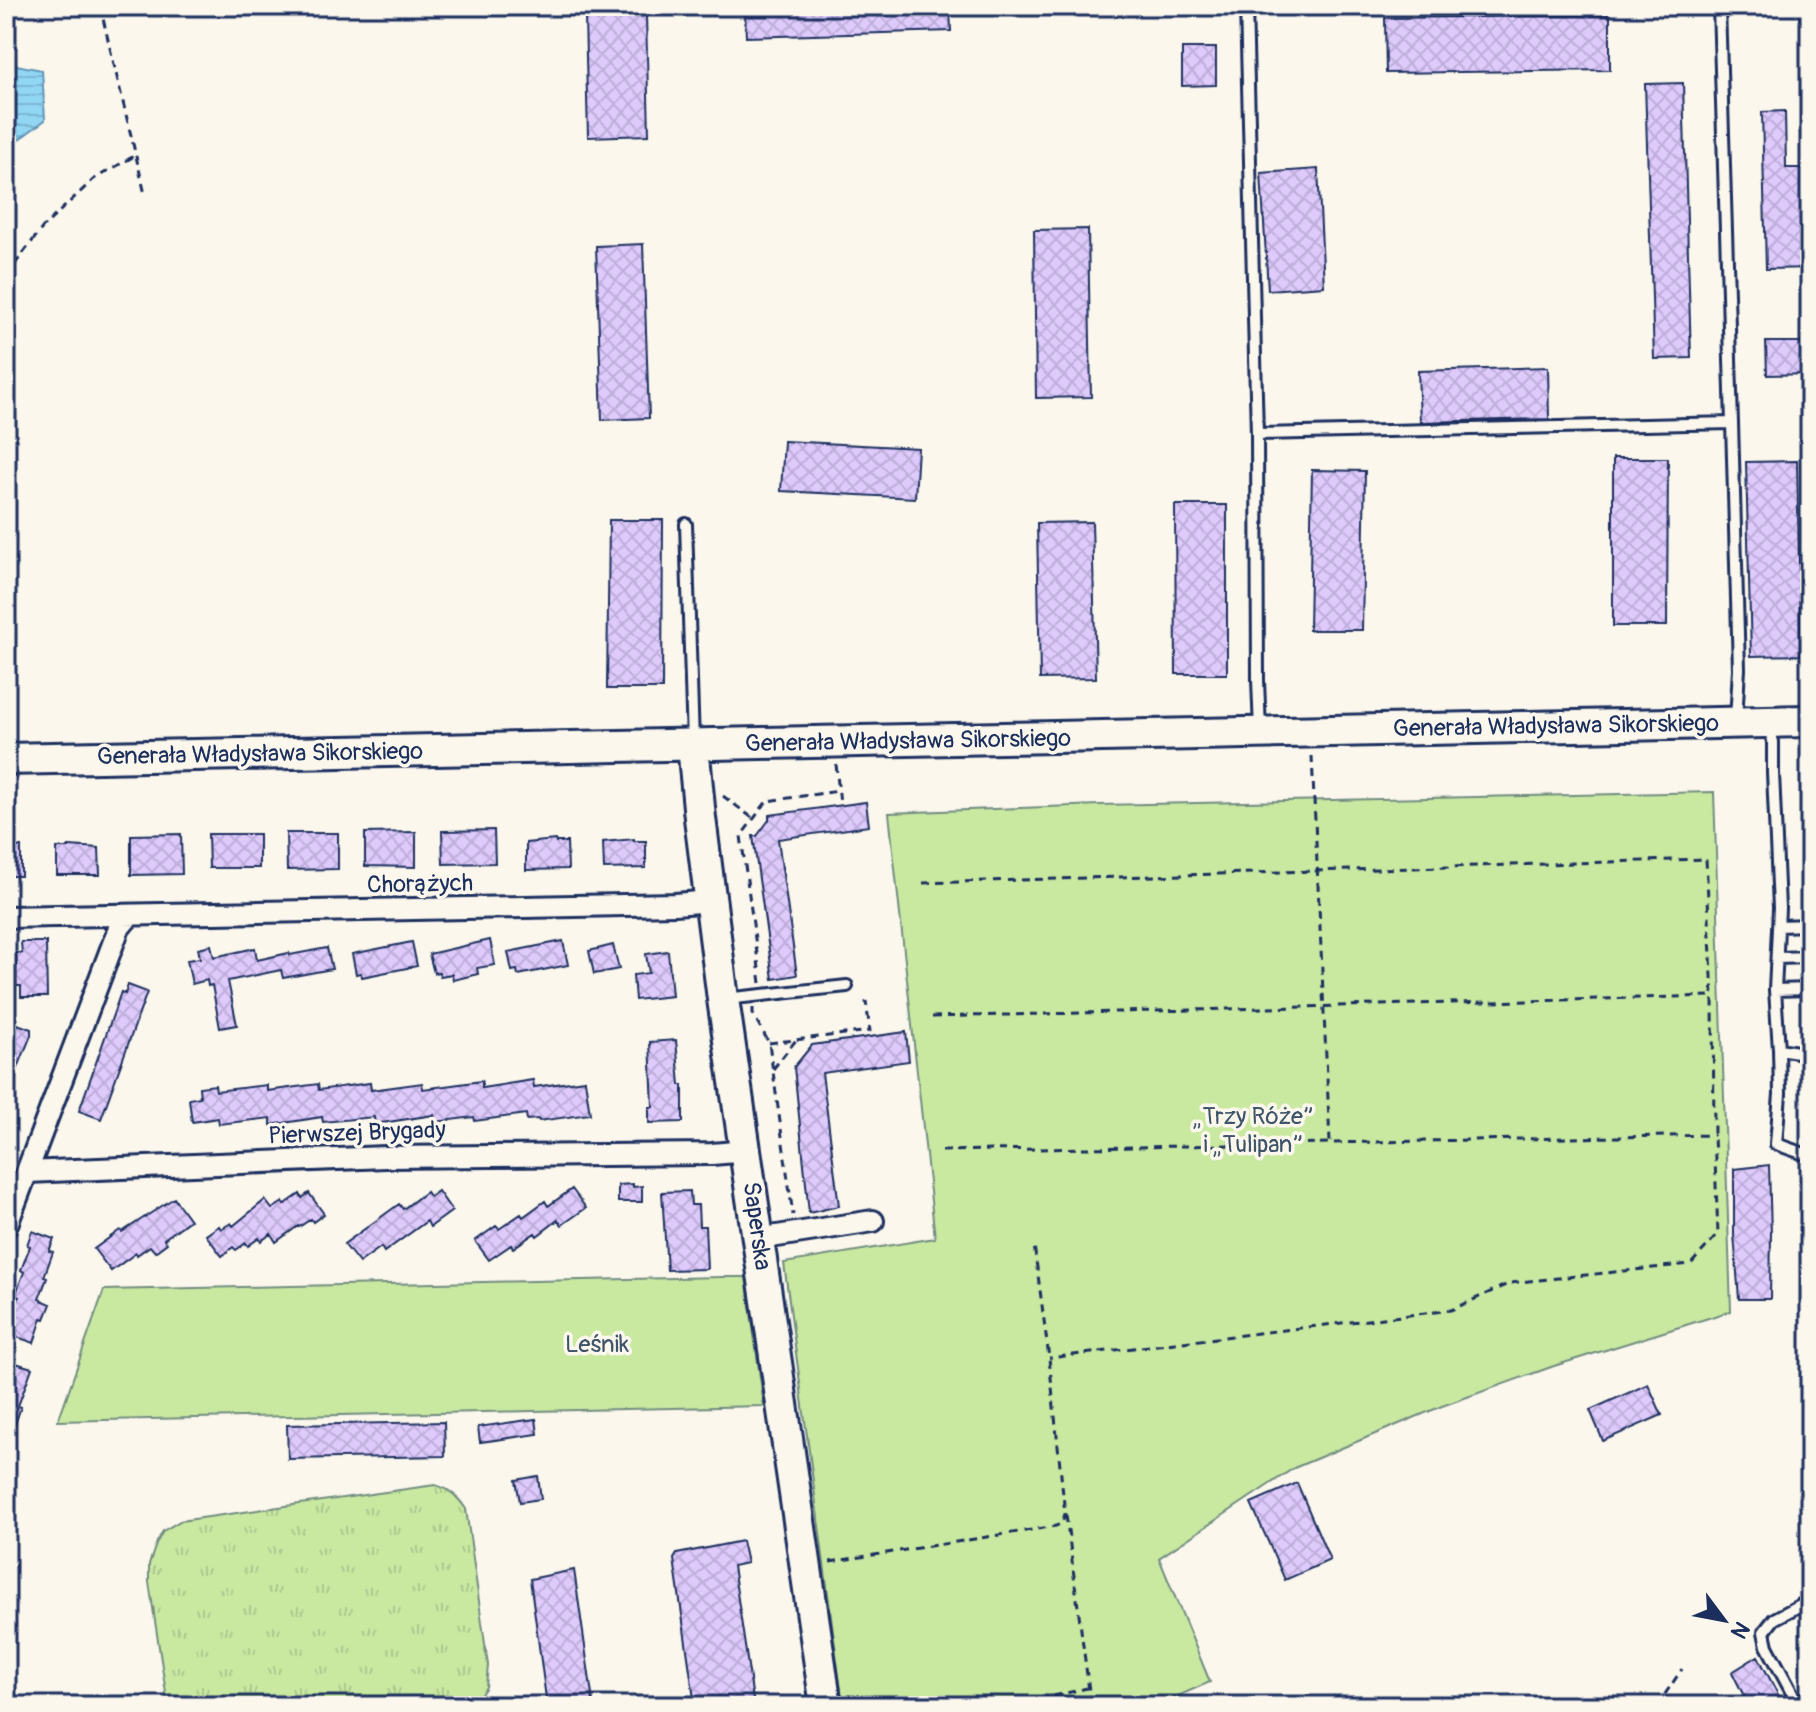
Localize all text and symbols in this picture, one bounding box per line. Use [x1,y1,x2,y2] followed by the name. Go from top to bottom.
[1393,709,1719,743] street label: Generała Władysława Sikorskiego
[745,724,1071,758] street label: Generała Władysława Sikorskiego
[97,737,423,771] street label: Generała Władysława Sikorskiego
[367,869,473,899] street label: Chorążych
[1193,1102,1313,1159] park label: „Trzy Róże” i „Tulipan”
[268,1115,446,1151] street label: Pierwszej Brygady
[736,1180,778,1272] street label: Saperska
[565,1330,629,1359] park label: Leśnik
[1684,1580,1764,1660] north arrow
[1724,1616,1756,1644] text: N

